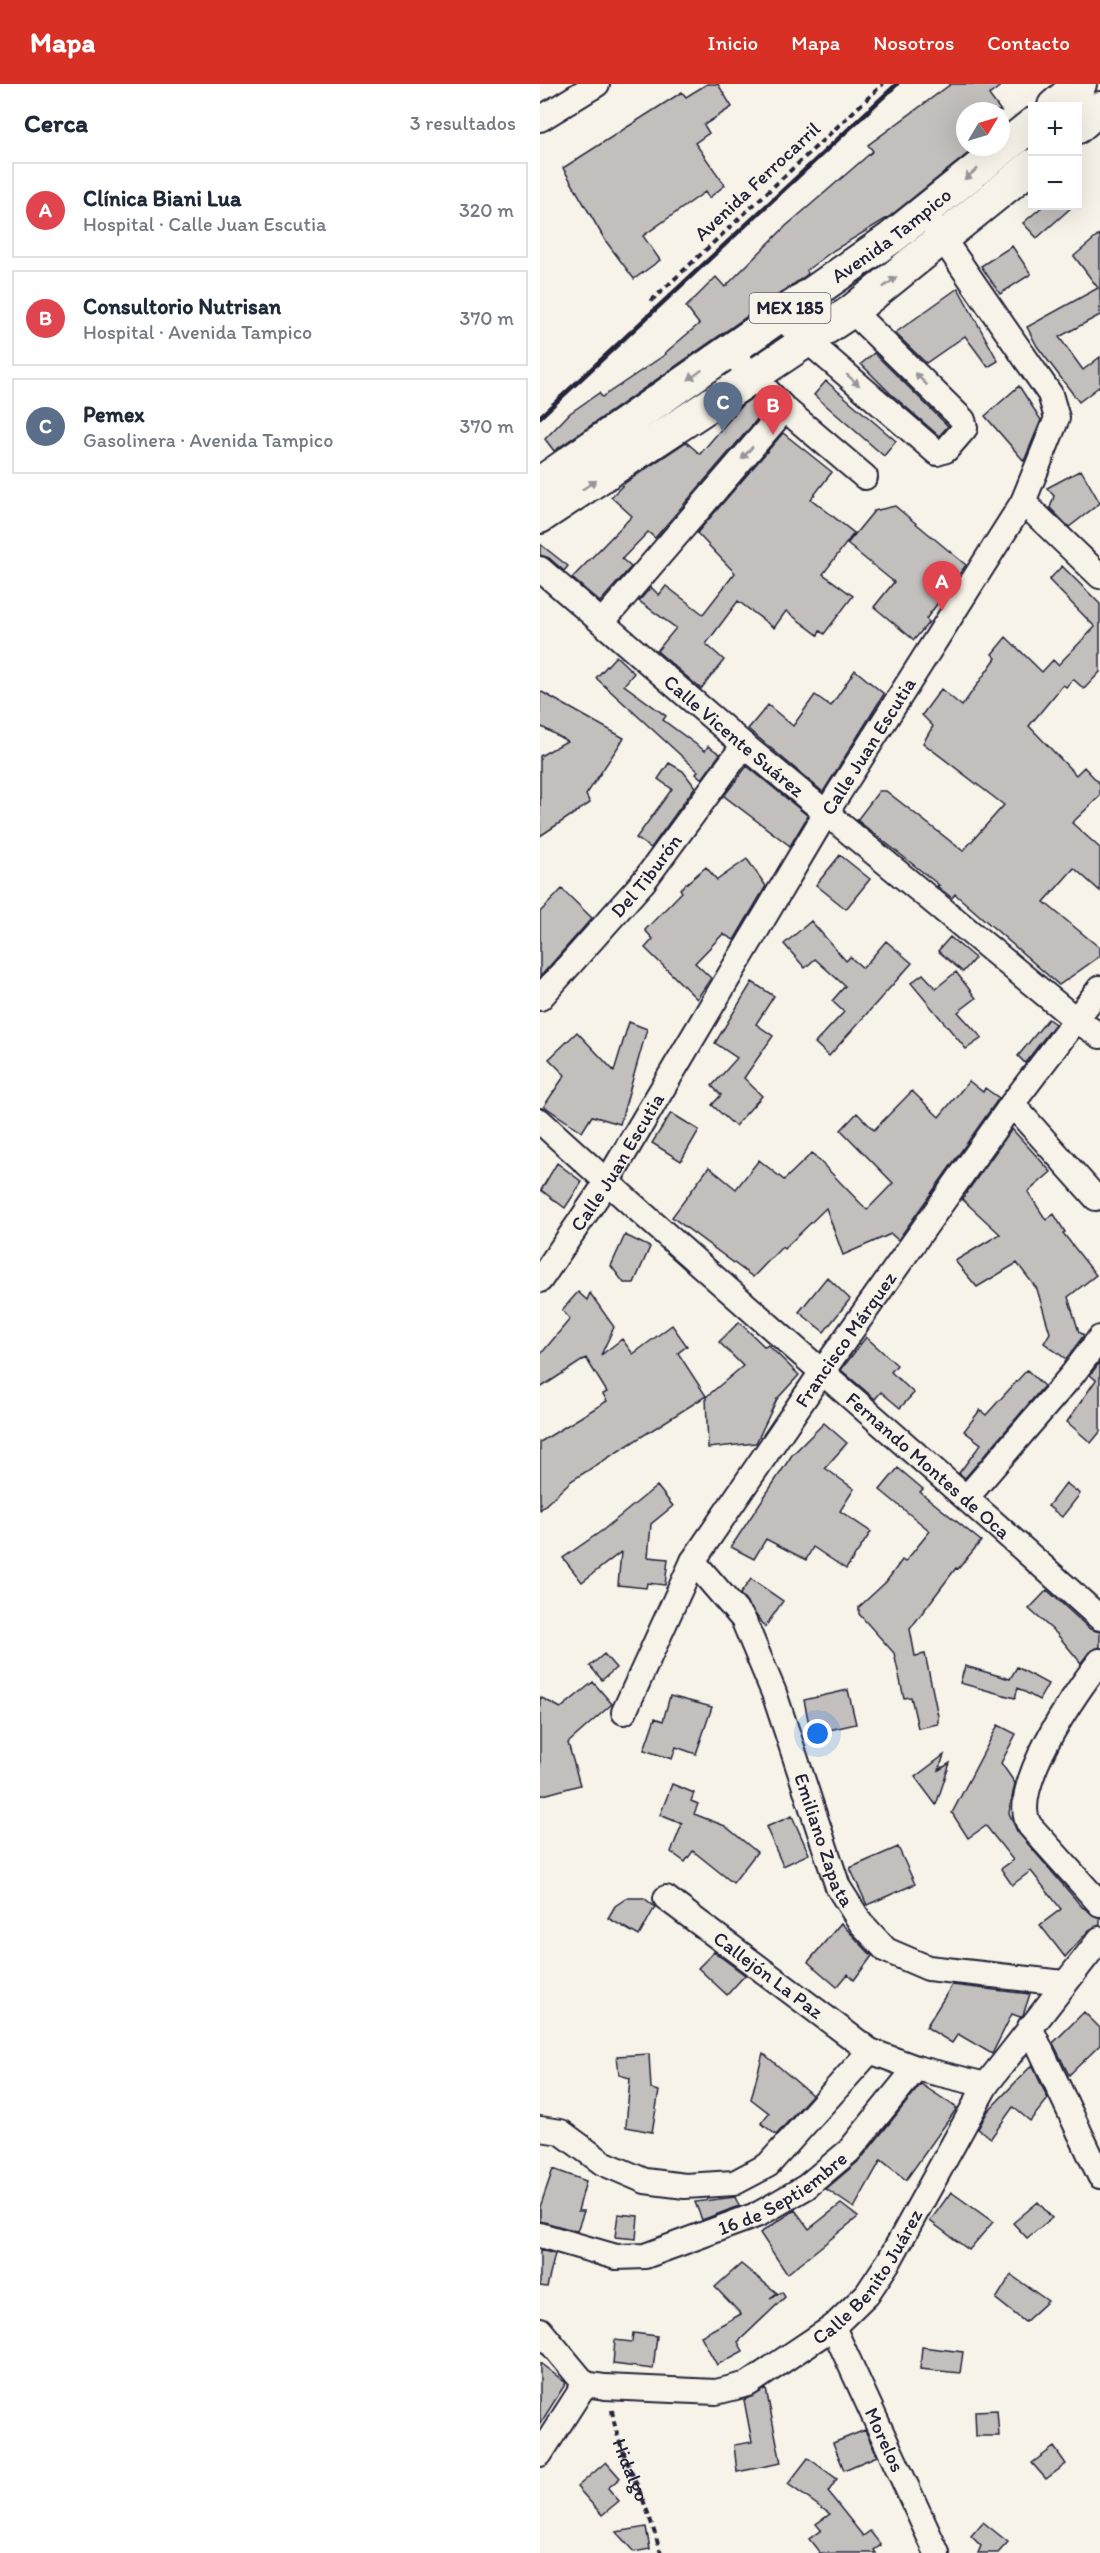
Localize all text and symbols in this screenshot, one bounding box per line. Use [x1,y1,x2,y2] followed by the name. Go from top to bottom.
[30,25,95,59] text: Mapa
[708,30,758,55] text: Inicio
[791,30,840,55] text: Mapa
[873,30,954,55] text: Nosotros
[987,30,1070,55] text: Contacto
[956,102,1010,156] north arrow
[1028,102,1082,210] map controls
[1028,102,1082,156] button: +
[24,107,88,139] text: Cerca
[410,111,516,135] text: 3 resultados
[689,116,825,246] street label: Avenida Ferrocarril
[1028,156,1082,210] button: −
[963,167,979,180] one-way arrow
[827,182,956,288] street label: Avenida Tampico
[83,185,242,212] text: Clínica Biani Lua
[39,198,52,222] text: A
[459,198,514,222] text: 320 m
[83,212,327,236] text: Hospital · Calle Juan Escutia
[882,276,897,288] one-way arrow
[83,293,281,320] text: Consultorio Nutrisan
[750,293,830,323] road number: MEX 185
[39,306,52,330] text: B
[460,306,514,330] text: 370 m
[83,320,312,344] text: Hospital · Avenida Tampico
[687,369,703,381] one-way arrow
[845,373,860,386] one-way arrow
[915,373,929,387] one-way arrow
[704,382,742,432] pin: C
[754,386,792,435] pin: B
[83,401,145,428] text: Pemex
[39,414,52,438] text: C
[460,414,514,438] text: 370 m
[83,428,333,452] text: Gasolinera · Avenida Tampico
[741,445,754,460] one-way arrow
[581,480,597,491] one-way arrow
[922,562,962,611] pin: A
[659,669,810,802] street label: Calle Vicente Suárez
[816,672,921,819] street label: Calle Juan Escutia
[605,829,687,922] street label: Del Tiburón
[565,1088,669,1236] street label: Calle Juan Escutia
[790,1267,901,1412] street label: Francisco Márquez
[841,1387,1016,1544] street label: Fernando Montes de Oca
[803,1719,832,1748] your location
[789,1770,860,1912] street label: Emiliano Zapata
[709,1926,829,2024] street label: Callejón La Paz
[714,2146,852,2240] street label: 16 de Septiembre
[808,2204,928,2350] street label: Calle Benito Juárez
[860,2404,910,2476] street label: Morelos
[607,2435,654,2505] street label: Hidalgo

